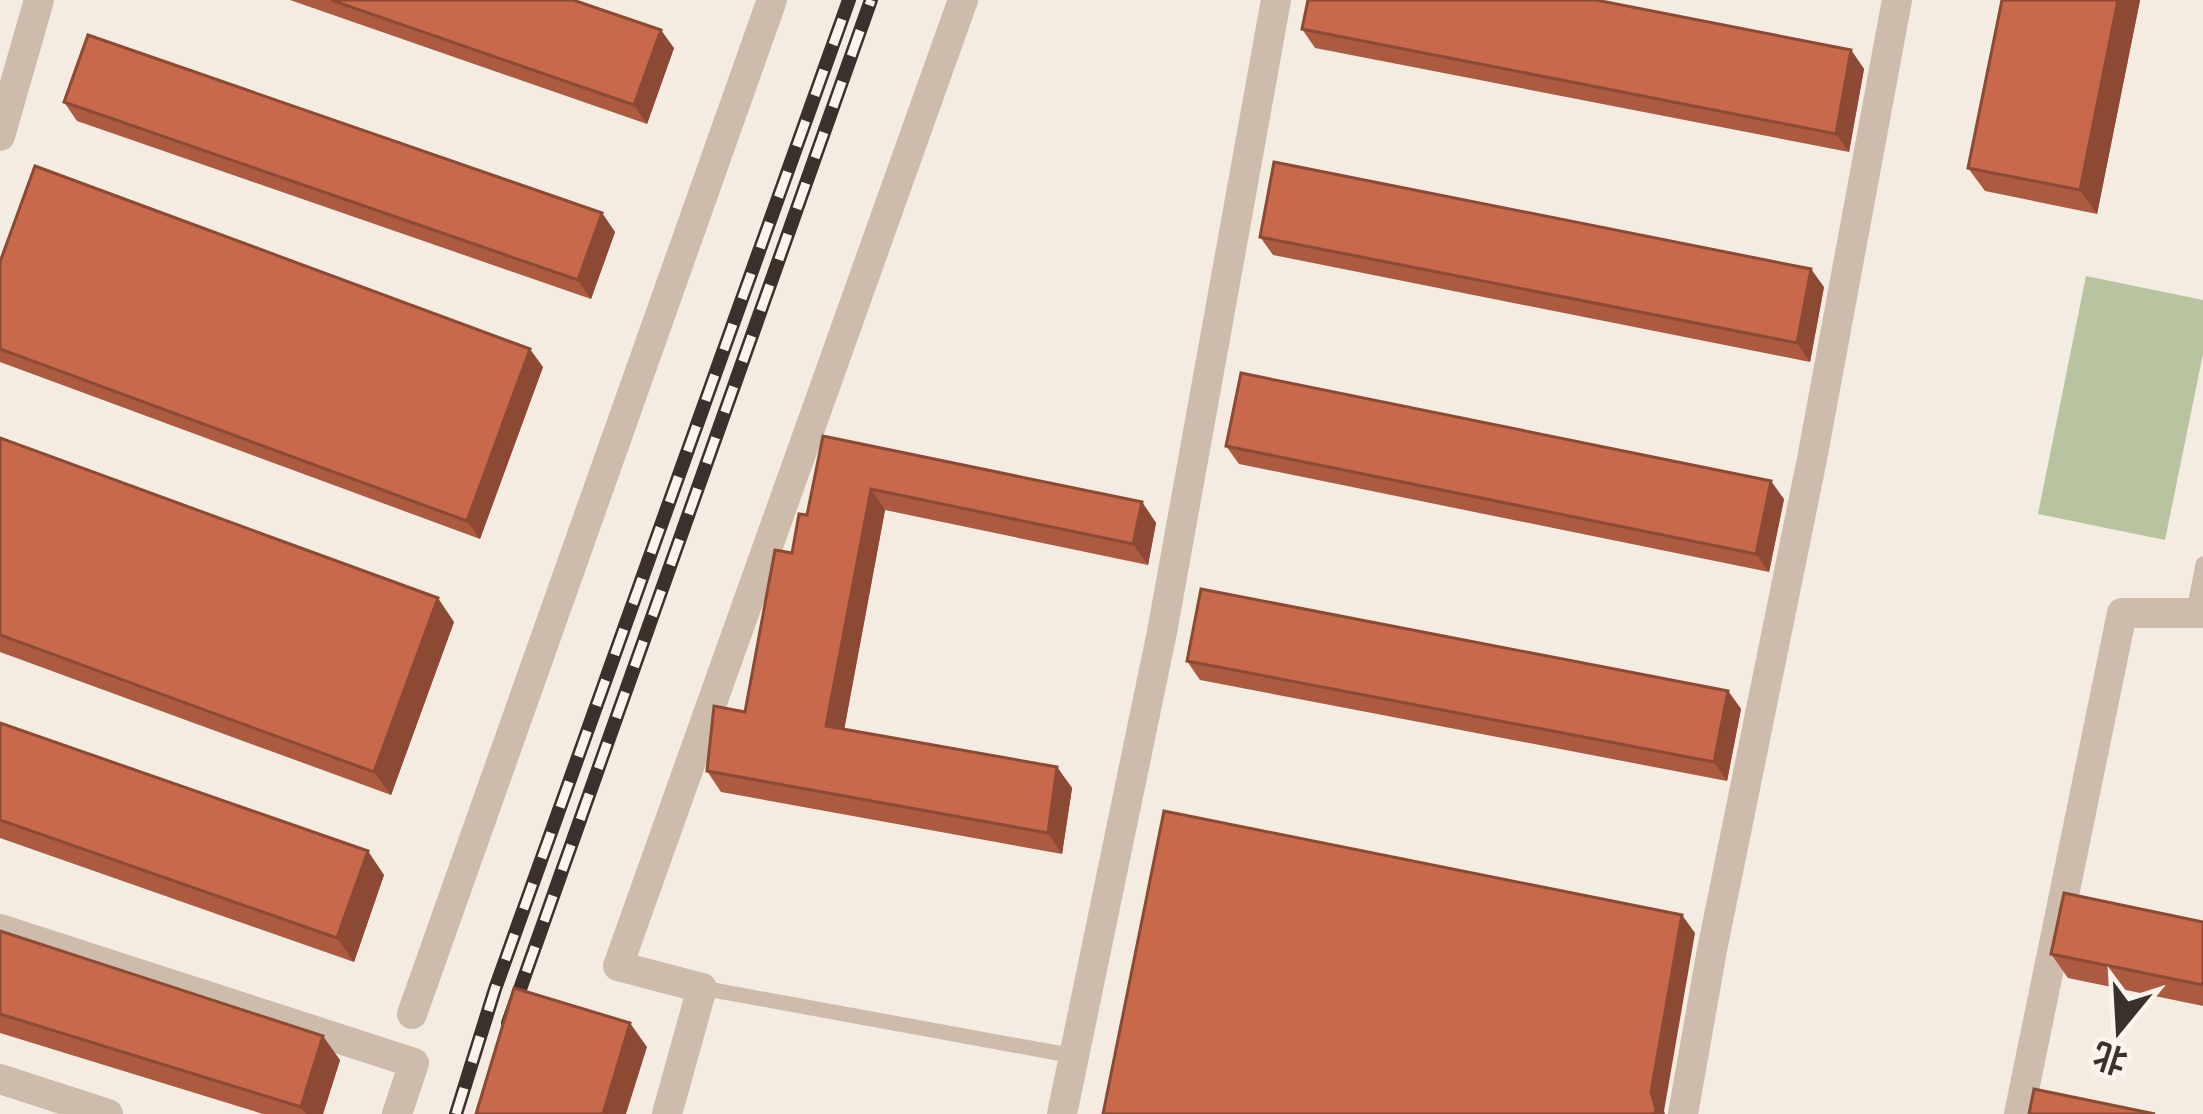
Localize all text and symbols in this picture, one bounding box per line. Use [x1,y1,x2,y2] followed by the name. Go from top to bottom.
[2059,970,2179,1090] north arrow
[2088,1035,2131,1081] text: 北

